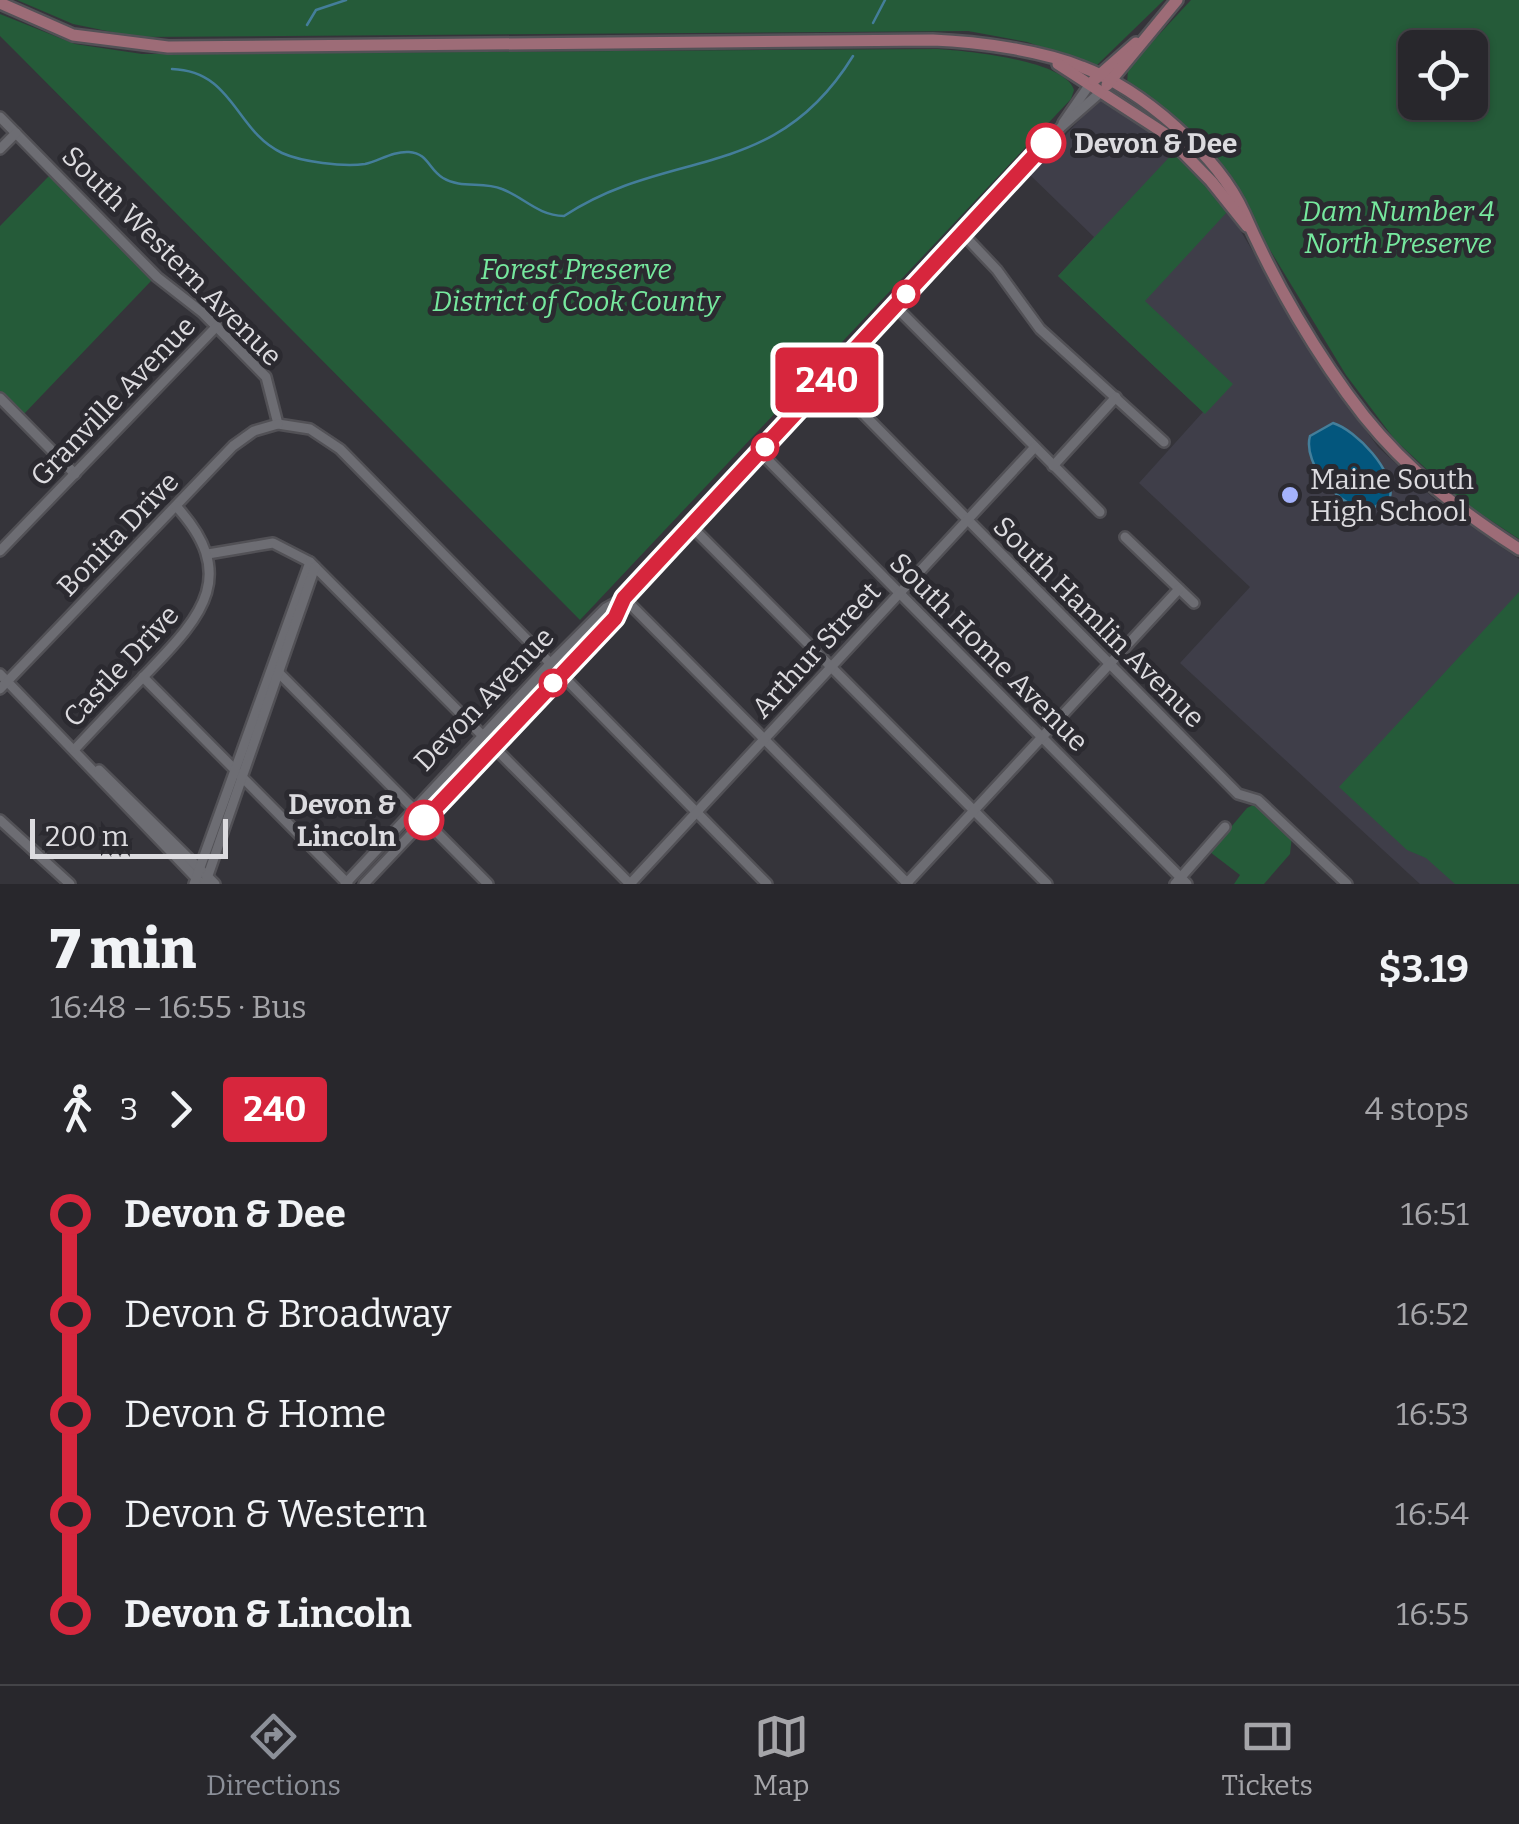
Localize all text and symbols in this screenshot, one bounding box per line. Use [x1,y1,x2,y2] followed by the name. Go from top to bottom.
[1398,30,1488,120] map controls
[1398,30,1488,120] button: locate
[1027,124,1065,162] marker: Devon & Dee
[1074,127,1237,160] place label: Devon & Dee
[55,139,289,373] street label: South Western Avenue
[1301,195,1495,260] park label: Dam Number 4 North Preserve
[432,253,722,318] park label: Forest Preserve District of Cook County
[893,281,919,307] unlabelled marker
[24,309,202,493] street label: Granville Avenue
[770,348,884,412] line badge: 240
[795,359,859,401] text: 240
[752,434,778,460] unlabelled marker
[1310,463,1474,528] place label: Maine South High School
[51,465,185,603] street label: Bonita Drive
[1279,484,1301,506] marker: Maine South High School
[987,510,1211,734] street label: South Hamlin Avenue
[883,546,1095,758] street label: South Home Avenue
[745,575,887,725] street label: Arthur Street
[56,598,186,734] street label: Castle Drive
[407,620,561,778] street label: Devon Avenue
[540,670,566,696] unlabelled marker
[288,788,396,853] place label: Devon & Lincoln
[405,801,443,839] marker: Devon & Lincoln
[30,814,228,858] scale bar
[45,820,128,853] text: 200 m
[50,917,196,983] text: 7 min
[1379,946,1469,992] text: $3.19
[50,988,307,1026] text: 16:48 – 16:55 · Bus
[50,1082,105,1137] icon: walk
[153,1082,208,1137] icon: forward
[243,1088,307,1130] text: 240
[120,1090,138,1128] text: 3
[1365,1090,1469,1128] text: 4 stops
[124,1191,346,1237] text: Devon & Dee
[1401,1195,1469,1233] text: 16:51
[124,1291,451,1337] text: Devon & Broadway
[1397,1295,1469,1333] text: 16:52
[124,1391,386,1437] text: Devon & Home
[1396,1395,1469,1433] text: 16:53
[124,1491,427,1537] text: Devon & Western
[1395,1495,1469,1533] text: 16:54
[124,1591,412,1637] text: Devon & Lincoln
[1396,1595,1469,1633] text: 16:55
[206,1709,341,1802] tab: Directions
[753,1709,809,1802] tab: Map
[1222,1709,1313,1802] tab: Tickets

